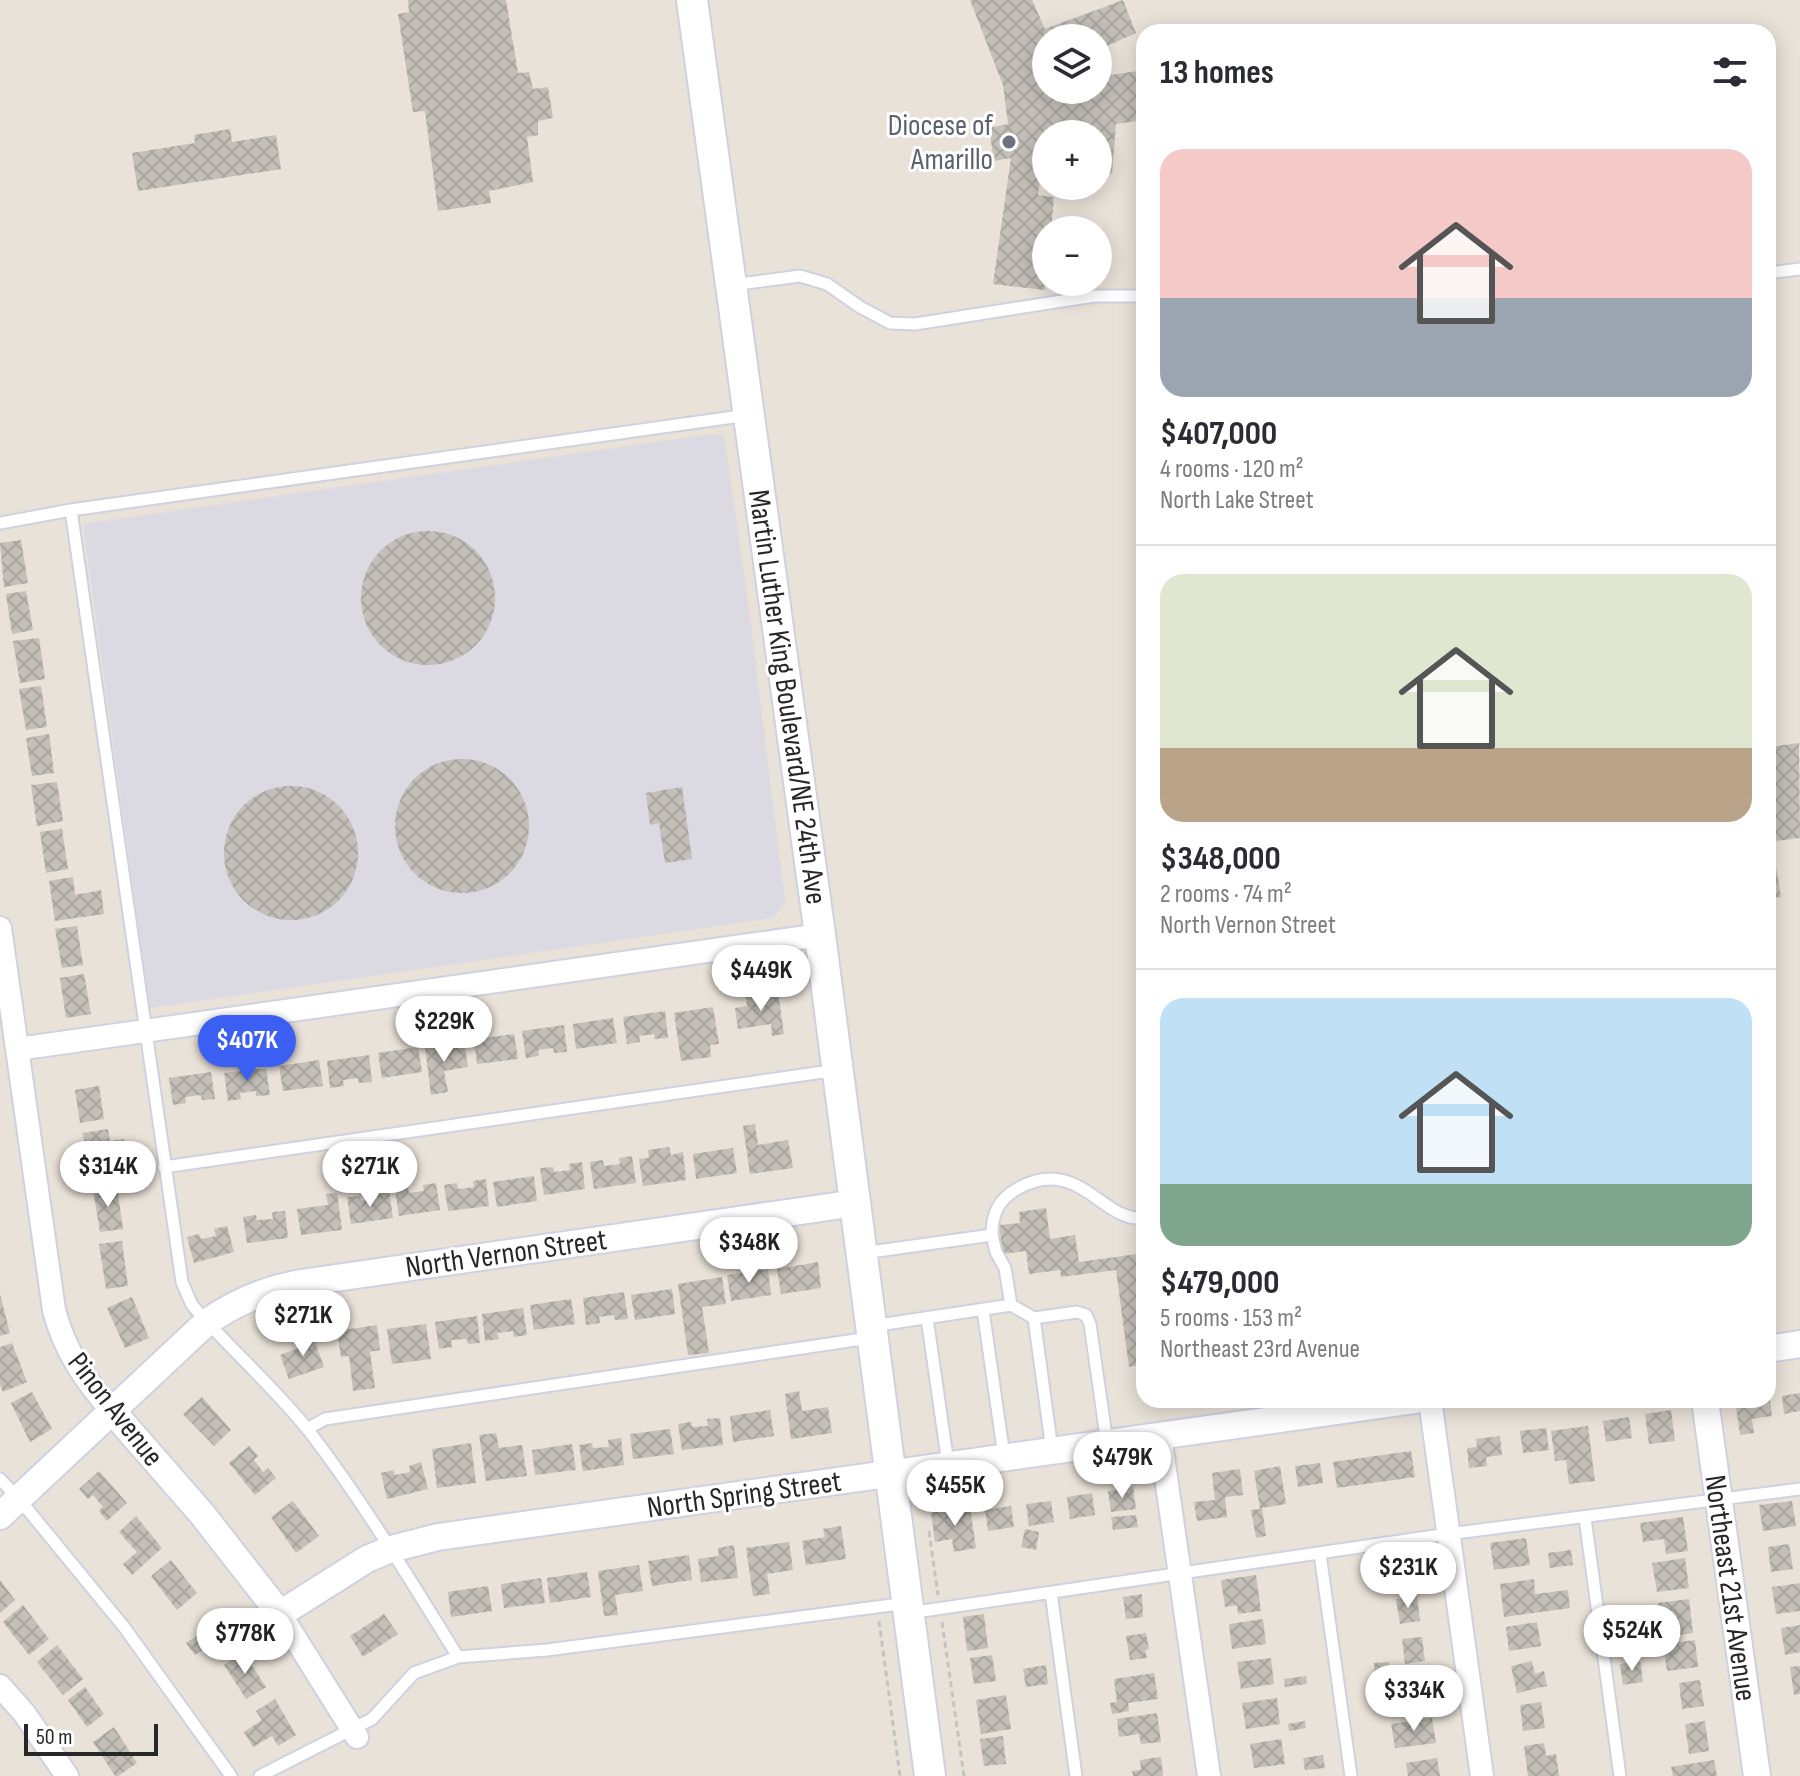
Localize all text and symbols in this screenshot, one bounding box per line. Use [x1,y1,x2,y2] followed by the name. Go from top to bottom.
[1032,24,1112,296] map controls
[1032,24,1112,104] button: layers
[1708,50,1752,94] icon: filters
[1160,52,1274,93] text: 13 homes
[888,108,993,178] place label: Diocese of Amarillo
[1032,120,1112,200] button: +
[1000,133,1018,151] marker: Diocese of Amarillo
[1384,201,1528,345] icon: home
[1032,216,1112,296] button: −
[1160,413,1277,454] text: $407,000
[1160,454,1304,485] text: 4 rooms · 120 m²
[1160,485,1314,516] text: North Lake Street
[740,488,834,907] street label: Martin Luther King Boulevard/NE 24th Ave
[1384,626,1528,770] icon: home
[1160,838,1281,879] text: $348,000
[1160,879,1292,910] text: 2 rooms · 74 m²
[1160,910,1336,941] text: North Vernon Street
[705,945,817,1013] pin: $449K
[730,955,792,986] text: $449K
[388,996,500,1064] pin: $229K
[413,1006,475,1037] text: $229K
[191,1015,303,1083] pin: $407K
[216,1025,278,1056] text: $407K
[1384,1050,1528,1194] icon: home
[52,1141,164,1209] pin: $314K
[314,1141,426,1209] pin: $271K
[78,1151,138,1182] text: $314K
[340,1151,400,1182] text: $271K
[693,1217,805,1285] pin: $348K
[403,1222,609,1286] street label: North Vernon Street
[718,1227,780,1258] text: $348K
[1160,1262,1279,1303] text: $479,000
[247,1290,359,1358] pin: $271K
[273,1300,333,1331] text: $271K
[1160,1303,1302,1334] text: 5 rooms · 153 m²
[1160,1334,1360,1365] text: Northeast 23rd Avenue
[60,1346,171,1474] street label: Pinon Avenue
[1066,1432,1178,1500] pin: $479K
[1091,1442,1153,1473] text: $479K
[899,1460,1011,1528] pin: $455K
[645,1464,844,1526] street label: North Spring Street
[924,1470,986,1501] text: $455K
[1696,1473,1764,1704] street label: Northeast 21st Avenue
[1352,1542,1464,1610] pin: $231K
[1378,1552,1438,1583] text: $231K
[1576,1605,1688,1673] pin: $524K
[189,1608,301,1676] pin: $778K
[1602,1615,1662,1646] text: $524K
[214,1618,276,1649] text: $778K
[1358,1665,1470,1733] pin: $334K
[1383,1675,1445,1706] text: $334K
[24,1720,158,1756] scale bar
[36,1724,72,1751] text: 50 m

